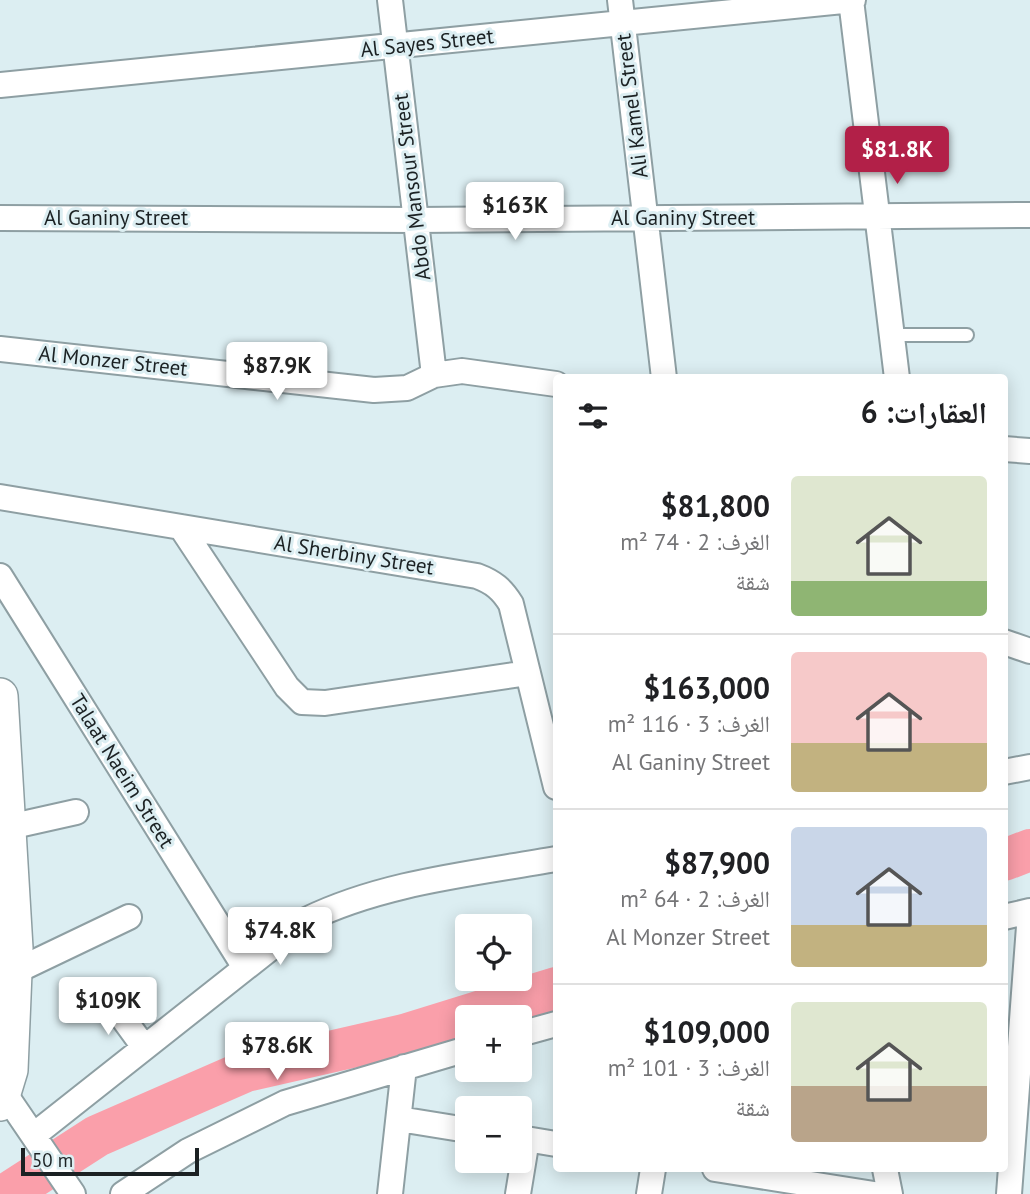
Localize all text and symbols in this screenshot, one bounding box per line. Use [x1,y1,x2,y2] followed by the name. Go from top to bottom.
[359,22,495,63] street label: Al Sayes Street
[609,32,654,180] street label: Ali Kamel Street
[387,92,436,282] street label: Abdo Mansour Street
[840,127,954,186] pin: $81.8K
[861,134,933,163] text: $81.8K
[466,182,564,242] pin: $163K
[482,190,548,219] text: $163K
[44,204,188,231] street label: Al Ganiny Street
[611,204,755,231] street label: Al Ganiny Street
[37,339,189,382] street label: Al Monzer Street
[220,342,334,402] pin: $87.9K
[242,350,312,379] text: $87.9K
[861,392,987,431] text: العقارات: 6
[574,397,612,435] icon: filters
[660,486,770,525] text: $81,800
[847,504,931,588] icon: home
[620,527,770,556] text: الغرف: 2 · 74 m²
[272,529,436,580] street label: Al Sherbiny Street
[736,567,770,596] text: شقة
[643,668,770,707] text: $163,000
[847,680,931,764] icon: home
[64,689,181,853] street label: Talaat Naeim Street
[608,709,770,738] text: الغرف: 3 · 116 m²
[612,747,770,776] text: Al Ganiny Street
[664,843,770,882] text: $87,900
[847,855,931,939] icon: home
[620,884,770,913] text: الغرف: 2 · 64 m²
[223,908,337,967] pin: $74.8K
[455,914,532,1173] map controls
[455,914,532,991] button: locate
[244,915,316,944] text: $74.8K
[606,922,770,951] text: Al Monzer Street
[59,978,157,1037] pin: $109K
[75,985,141,1014] text: $109K
[455,1005,532,1082] button: +
[643,1012,770,1051] text: $109,000
[220,1023,334,1082] pin: $78.6K
[241,1030,313,1059] text: $78.6K
[847,1030,931,1114] icon: home
[608,1053,770,1082] text: الغرف: 3 · 101 m²
[736,1093,770,1122] text: شقة
[455,1096,532,1173] button: −
[21,1145,200,1177] scale bar
[32,1148,73,1172] text: 50 m

